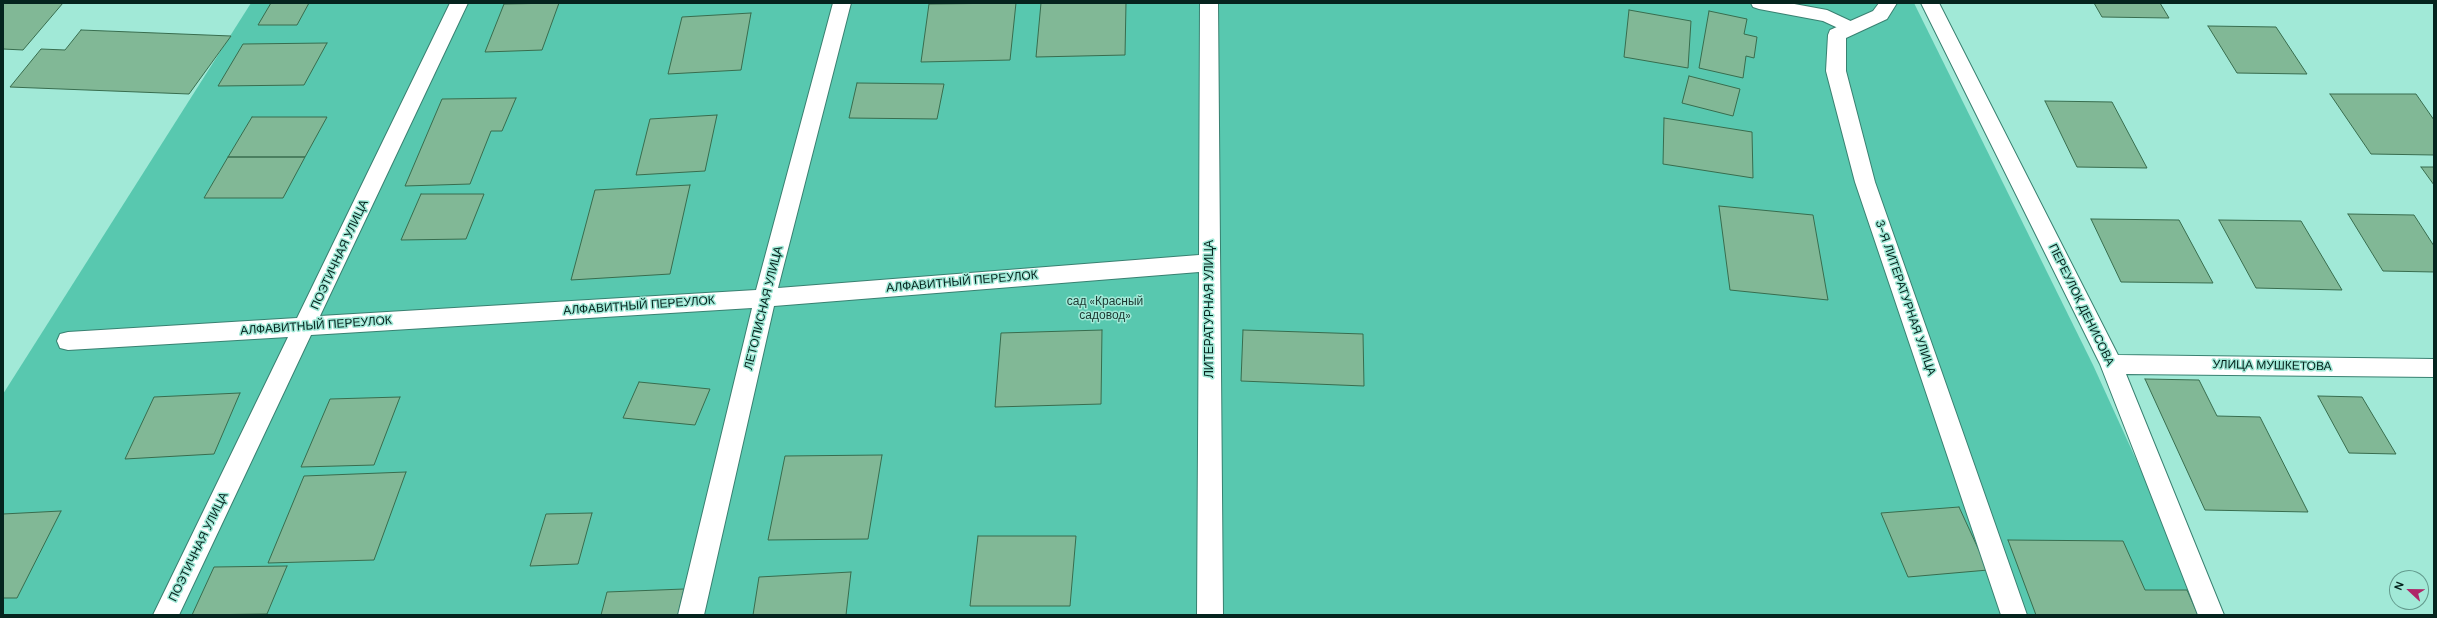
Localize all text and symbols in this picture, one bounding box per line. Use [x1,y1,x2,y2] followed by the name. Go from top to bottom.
[308,198,372,312] street label: ПОЭТИЧНАЯ УЛИЦА
[1872,218,1938,378] street label: 3-Я ЛИТЕРАТУРНАЯ УЛИЦА
[1203,240,1217,378] street label: ЛИТЕРАТУРНАЯ УЛИЦА
[2045,242,2117,368] street label: ПЕРЕУЛОК ДЕНИСОВА
[742,245,786,371] street label: ЛЕТОПИСНАЯ УЛИЦА
[886,268,1038,296] street label: АЛФАВИТНЫЙ ПЕРЕУЛОК
[563,294,715,318] street label: АЛФАВИТНЫЙ ПЕРЕУЛОК
[1067,295,1143,323] park label: сад «Красный садовод»
[240,314,392,338] street label: АЛФАВИТНЫЙ ПЕРЕУЛОК
[2212,358,2332,374] street label: УЛИЦА МУШКЕТОВА
[166,490,232,604] street label: ПОЭТИЧНАЯ УЛИЦА
[2389,570,2429,610] north arrow
[2391,580,2407,592] text: N

